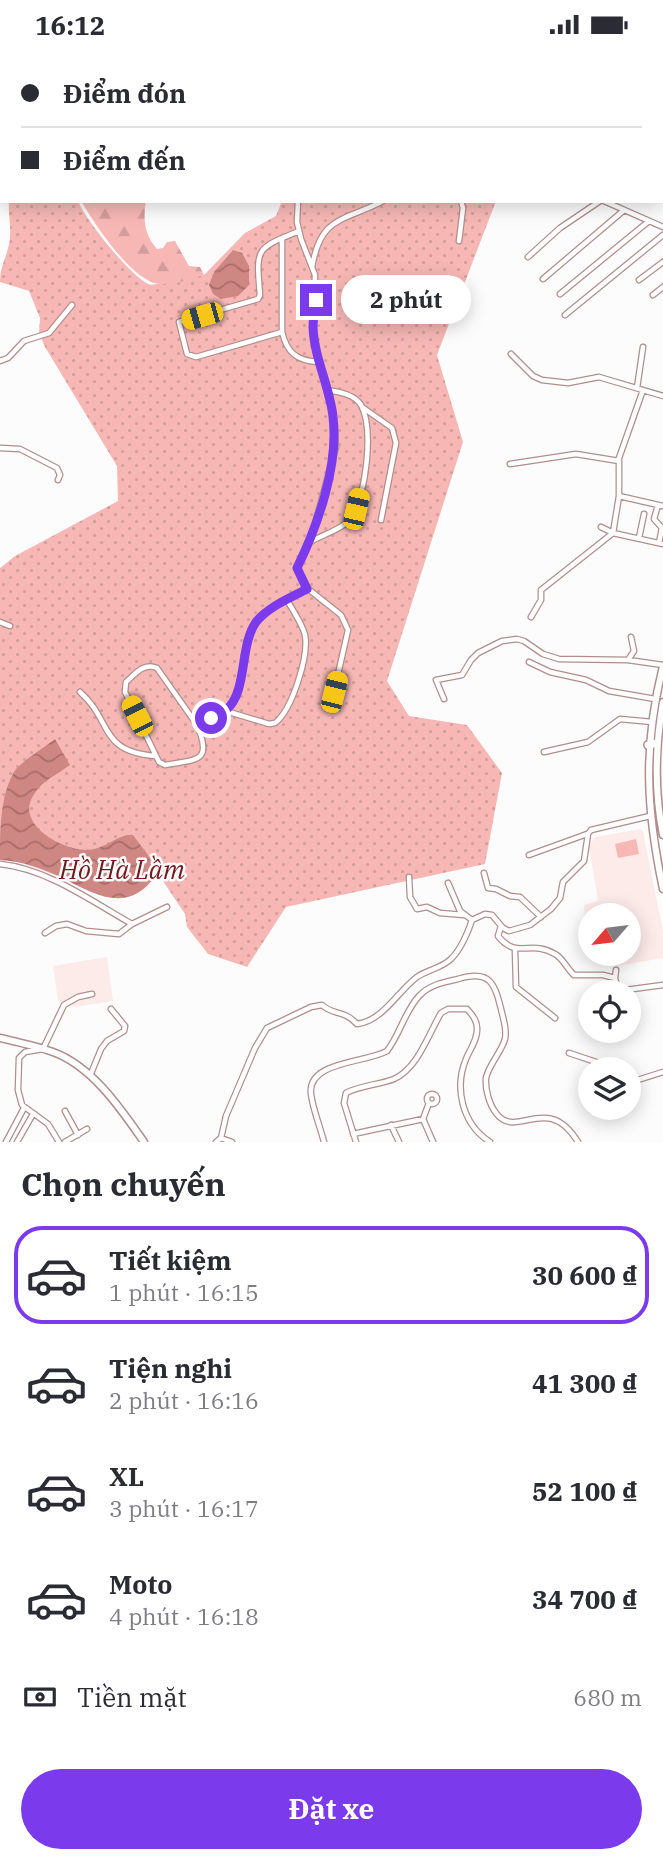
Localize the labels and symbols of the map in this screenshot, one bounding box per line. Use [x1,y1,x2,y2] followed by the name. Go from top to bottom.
[340,275,470,325] callout: 2 phút
[300,284,332,316] route end
[179,300,226,332] car
[342,486,371,532] car
[319,669,350,715] car
[119,693,156,739] car
[195,702,227,734] route start
[58,852,185,886] water label: Hồ Hà Lầm
[578,903,640,966] north arrow

